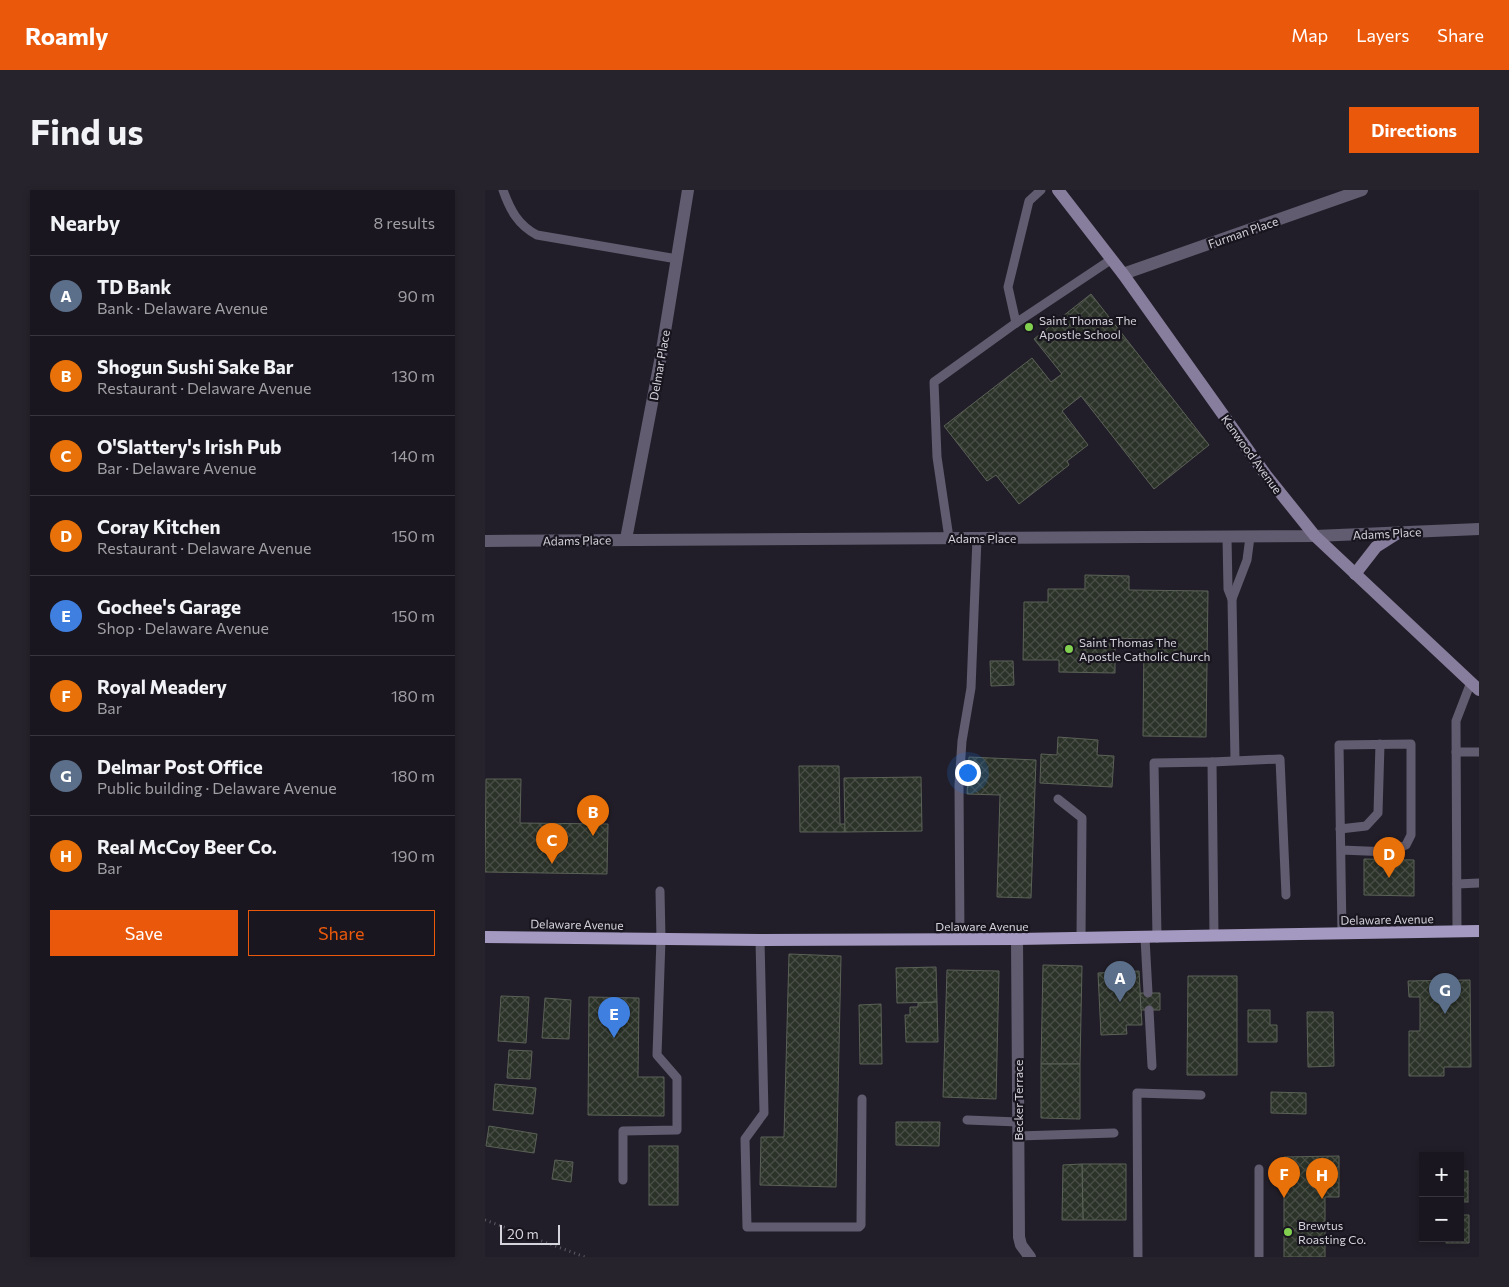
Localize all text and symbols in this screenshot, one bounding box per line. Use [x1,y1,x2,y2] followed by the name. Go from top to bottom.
[25,21,108,50] text: Roamly
[1291,24,1328,46] text: Map
[1356,24,1409,46] text: Layers
[1437,24,1484,46] text: Share
[1349,107,1479,153] button: Directions
[30,109,144,152] text: Find us
[50,210,120,235] text: Nearby
[374,213,435,232] text: 8 results
[1206,213,1280,251] street label: Furman Place
[97,275,171,298] text: TD Bank
[60,286,72,305] text: A
[398,286,435,305] text: 90 m
[97,298,268,317] text: Bank · Delaware Avenue
[1039,313,1137,341] place label: Saint Thomas The Apostle School
[1023,321,1035,333] marker: Saint Thomas The Apostle School
[646,329,672,401] street label: Delmar Place
[97,355,294,378] text: Shogun Sushi Sake Bar
[61,366,71,385] text: B
[392,366,435,385] text: 130 m
[97,378,311,397] text: Restaurant · Delaware Avenue
[1219,412,1285,496] street label: Kenwood Avenue
[97,435,281,458] text: O'Slattery's Irish Pub
[61,446,71,465] text: C
[391,446,435,465] text: 140 m
[97,458,256,477] text: Bar · Delaware Avenue
[97,515,221,538] text: Coray Kitchen
[1352,524,1422,542] street label: Adams Place
[60,526,72,545] text: D
[392,526,435,545] text: 150 m
[948,531,1016,545] street label: Adams Place
[543,532,611,548] street label: Adams Place
[97,538,311,557] text: Restaurant · Delaware Avenue
[97,595,241,618] text: Gochee's Garage
[61,606,71,625] text: E
[392,606,435,625] text: 150 m
[97,618,269,637] text: Shop · Delaware Avenue
[1079,635,1210,663] place label: Saint Thomas The Apostle Catholic Church
[1063,643,1075,655] marker: Saint Thomas The Apostle Catholic Church
[97,675,227,698] text: Royal Meadery
[61,686,71,705] text: F
[391,686,435,705] text: 180 m
[97,698,122,717] text: Bar
[97,755,263,778] text: Delmar Post Office
[955,760,981,786] your location
[60,766,72,785] text: G
[391,766,435,785] text: 180 m
[97,778,337,797] text: Public building · Delaware Avenue
[577,795,609,836] pin: B
[536,823,568,864] pin: C
[97,835,277,858] text: Real McCoy Beer Co.
[1373,837,1405,878] pin: D
[60,846,72,865] text: H
[391,846,435,865] text: 190 m
[97,858,122,877] text: Bar
[50,910,238,956] button: Save
[248,910,435,956] button: Share
[1340,911,1434,927] street label: Delaware Avenue
[530,916,624,932] street label: Delaware Avenue
[935,919,1029,933] street label: Delaware Avenue
[1104,961,1136,1002] pin: A
[1429,973,1461,1014] pin: G
[598,997,630,1038] pin: E
[1011,1060,1025,1140] street label: Becker Terrace
[1419,1152,1464,1242] map controls
[1419,1152,1464,1197] button: +
[1268,1157,1300,1198] pin: F
[1306,1158,1338,1199] pin: H
[1419,1197,1464,1242] button: −
[1298,1218,1366,1246] place label: Brewtus Roasting Co.
[500,1222,560,1245] scale bar
[507,1225,539,1242] text: 20 m
[1282,1226,1294,1238] marker: Brewtus Roasting Co.

